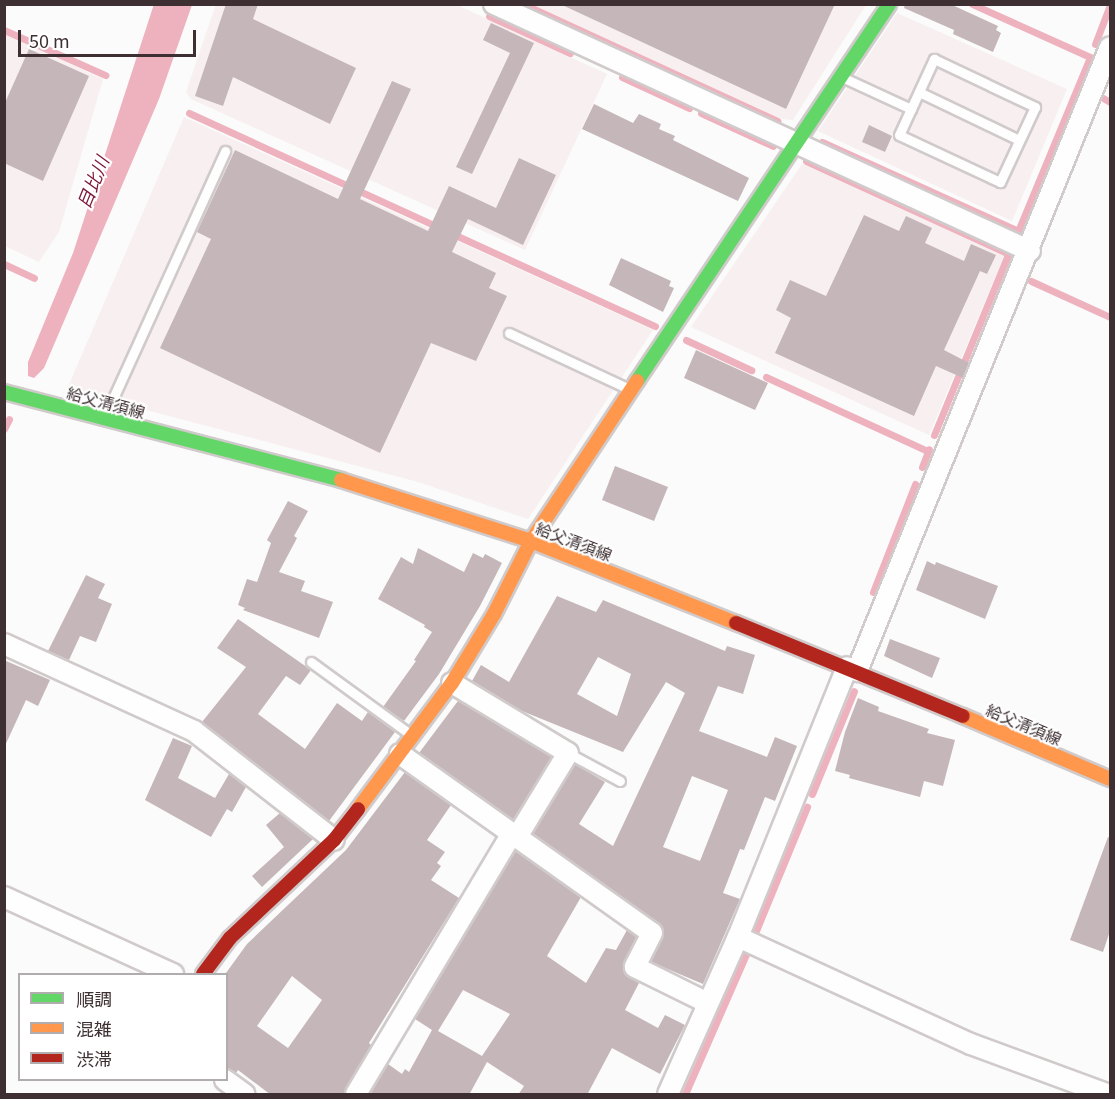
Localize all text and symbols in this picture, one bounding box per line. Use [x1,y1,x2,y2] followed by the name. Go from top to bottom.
[21,18,200,56] scale bar
[29,27,70,53] text: 50 m
[72,153,112,211] water label: 目比川
[65,382,147,422] street label: 給父清須線
[533,518,615,564] street label: 給父清須線
[983,700,1065,748] street label: 給父清須線
[18,973,228,1081] legend
[76,985,112,1011] text: 順調
[76,1015,112,1041] text: 混雑
[76,1045,112,1071] text: 渋滞

